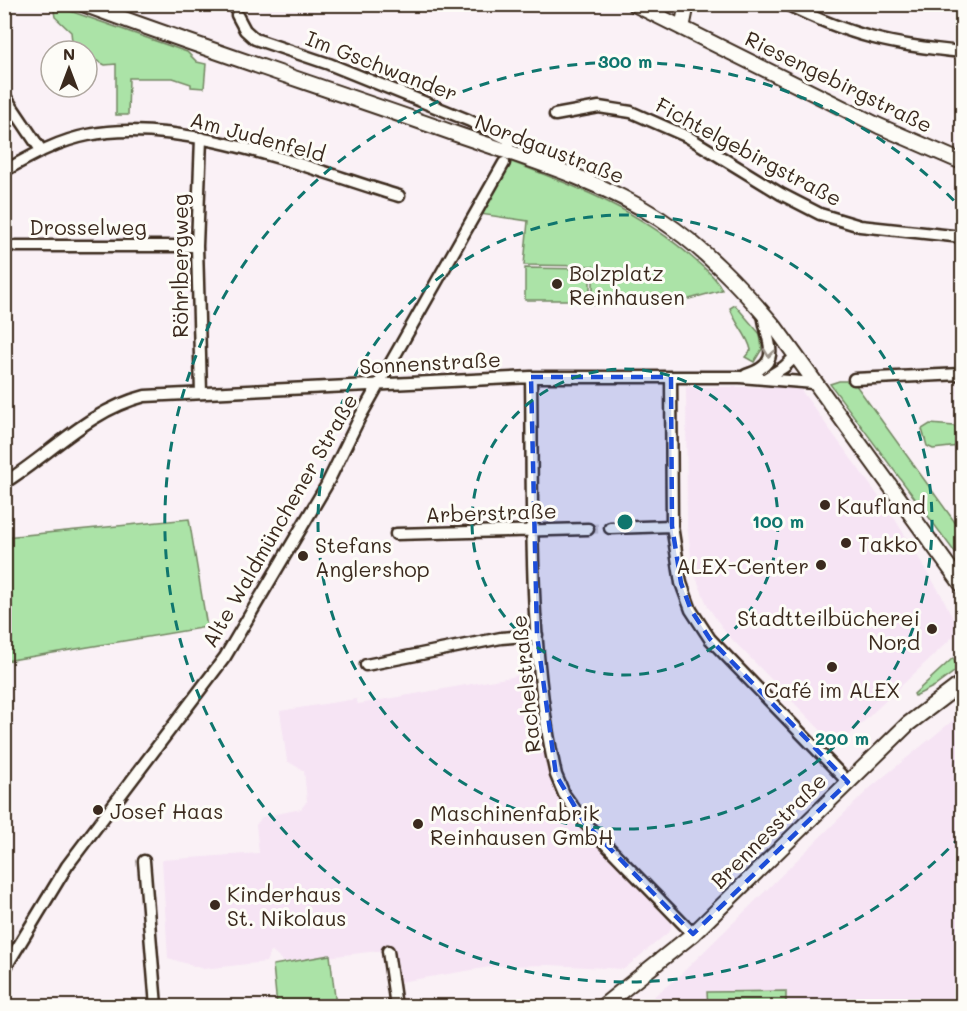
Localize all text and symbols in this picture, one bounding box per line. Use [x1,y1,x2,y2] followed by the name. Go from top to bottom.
[302,24,462,106] street label: Im Gschwander
[741,24,937,138] street label: Riesengebirgstraße
[39,39,99,99] north arrow
[63,43,75,64] text: N
[598,49,652,73] text: 300 m
[651,90,847,212] street label: Fichtelgebirgstraße
[188,105,328,167] street label: Am Judenfeld
[471,107,629,189] street label: Nordgaustraße
[166,194,193,338] street label: Röhrlbergweg
[29,213,147,240] street label: Drosselweg
[569,259,685,310] place label: Bolzplatz Reinhausen
[550,277,564,291] marker: Bolzplatz Reinhausen
[359,345,501,379] street label: Sonnenstraße
[763,348,775,358] one-way arrow
[195,388,363,652] street label: Alte Waldmünchener Straße
[837,492,926,519] place label: Kaufland
[425,496,557,528] street label: Arberstraße
[818,498,832,512] marker: Kaufland
[752,509,804,533] text: 100 m
[615,512,635,532] centre of rings
[858,530,918,557] place label: Takko
[315,531,430,582] place label: Stefans Anglershop
[839,536,853,550] marker: Takko
[296,549,310,563] marker: Stefans Anglershop
[676,552,809,579] place label: ALEX-Center
[814,558,828,572] marker: ALEX-Center
[737,604,920,655] place label: Stadtteilbücherei Nord
[504,614,546,754] street label: Rachelstraße
[925,622,939,636] marker: Stadtteilbücherei Nord
[825,660,839,674] marker: Café im ALEX
[764,676,900,703] place label: Café im ALEX
[815,726,869,750] text: 200 m
[705,767,831,893] street label: Brennesstraße
[110,797,223,824] place label: Josef Haas
[430,799,613,850] place label: Maschinenfabrik Reinhausen GmbH
[91,803,105,817] marker: Josef Haas
[411,817,425,831] marker: Maschinenfabrik Reinhausen GmbH
[227,880,347,931] place label: Kinderhaus St. Nikolaus
[208,898,222,912] marker: Kinderhaus St. Nikolaus

